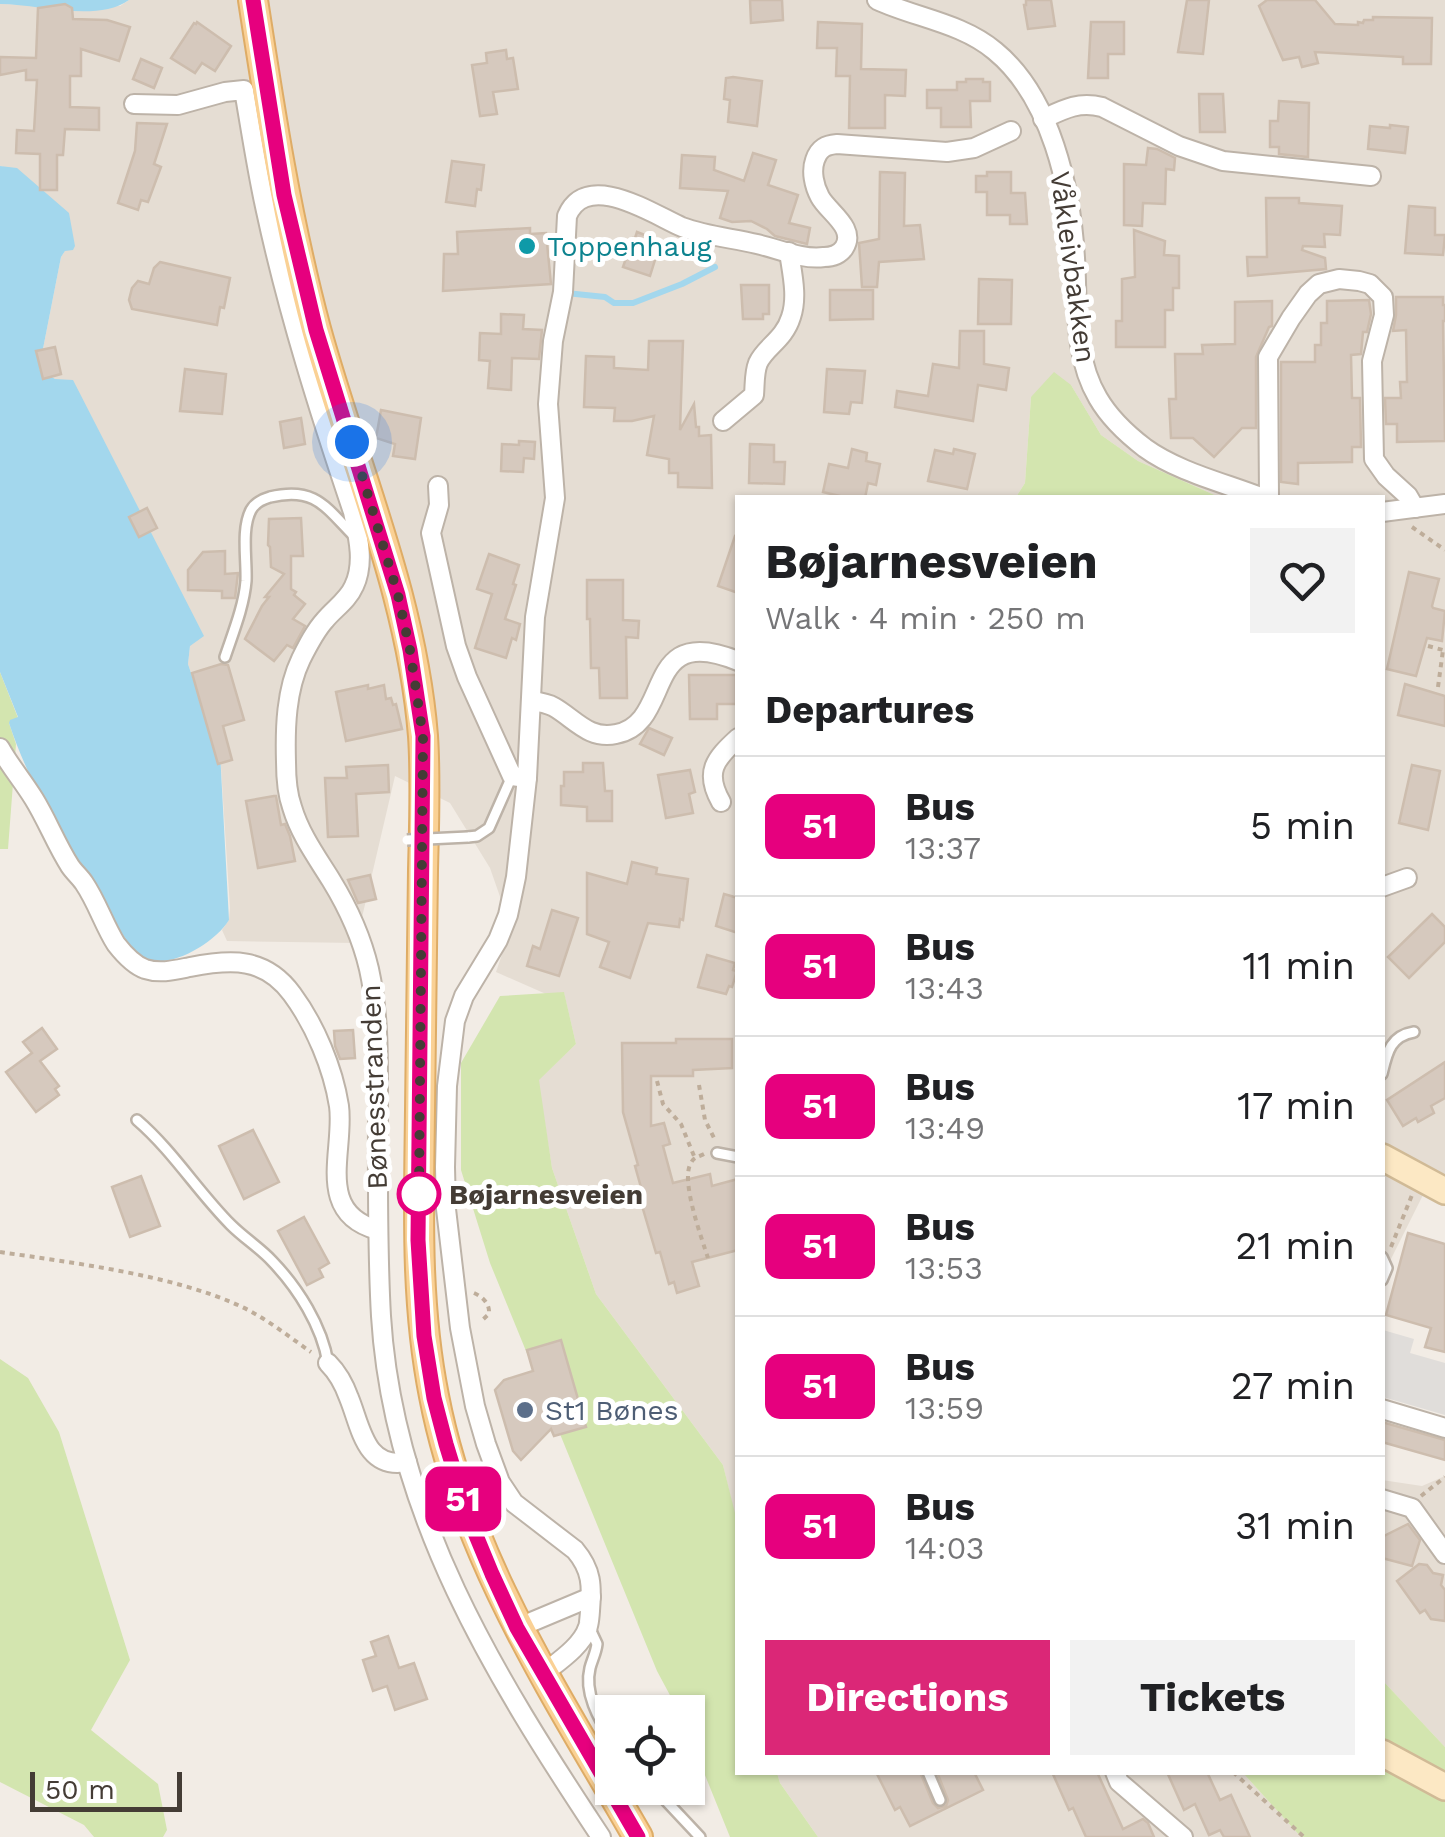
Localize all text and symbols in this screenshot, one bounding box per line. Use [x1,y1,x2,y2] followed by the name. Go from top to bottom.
[1043,169,1103,365] street label: Våkleivbakken
[547,230,712,263] place label: Toppenhaug
[516,235,538,257] marker: Toppenhaug
[327,417,377,467] your location
[1250,528,1355,633] button: heart
[765,533,1098,590] text: Bøjarnesveien
[765,599,1086,637] text: Walk · 4 min · 250 m
[765,688,974,732] text: Departures
[905,785,975,829] text: Bus
[1250,804,1355,848] text: 5 min
[802,805,838,847] text: 51
[905,829,981,867] text: 13:37
[905,925,975,969] text: Bus
[1243,944,1355,988] text: 11 min
[802,945,838,987] text: 51
[905,969,984,1007] text: 13:43
[354,984,394,1190] street label: Bønesstranden
[905,1065,975,1109] text: Bus
[1237,1084,1355,1128] text: 17 min
[802,1085,838,1127] text: 51
[905,1109,985,1147] text: 13:49
[398,1173,440,1215] marker: Bøjarnesveien
[449,1178,643,1211] place label: Bøjarnesveien
[905,1205,975,1249] text: Bus
[1235,1224,1355,1268] text: 21 min
[802,1225,838,1267] text: 51
[905,1249,983,1287] text: 13:53
[905,1345,975,1389] text: Bus
[1231,1364,1355,1408] text: 27 min
[802,1365,838,1407] text: 51
[905,1389,984,1427] text: 13:59
[545,1394,678,1427] place label: St1 Bønes
[514,1399,536,1421] marker: St1 Bønes
[418,1466,508,1532] line badge: 51
[445,1478,481,1520] text: 51
[905,1485,975,1529] text: Bus
[1235,1504,1355,1548] text: 31 min
[802,1505,838,1547] text: 51
[905,1529,984,1567] text: 14:03
[765,1640,1050,1755] button: Directions
[1070,1640,1355,1755] button: Tickets
[595,1695,705,1805] map controls
[595,1695,705,1805] button: locate
[30,1767,182,1812] scale bar
[45,1773,115,1806] text: 50 m

